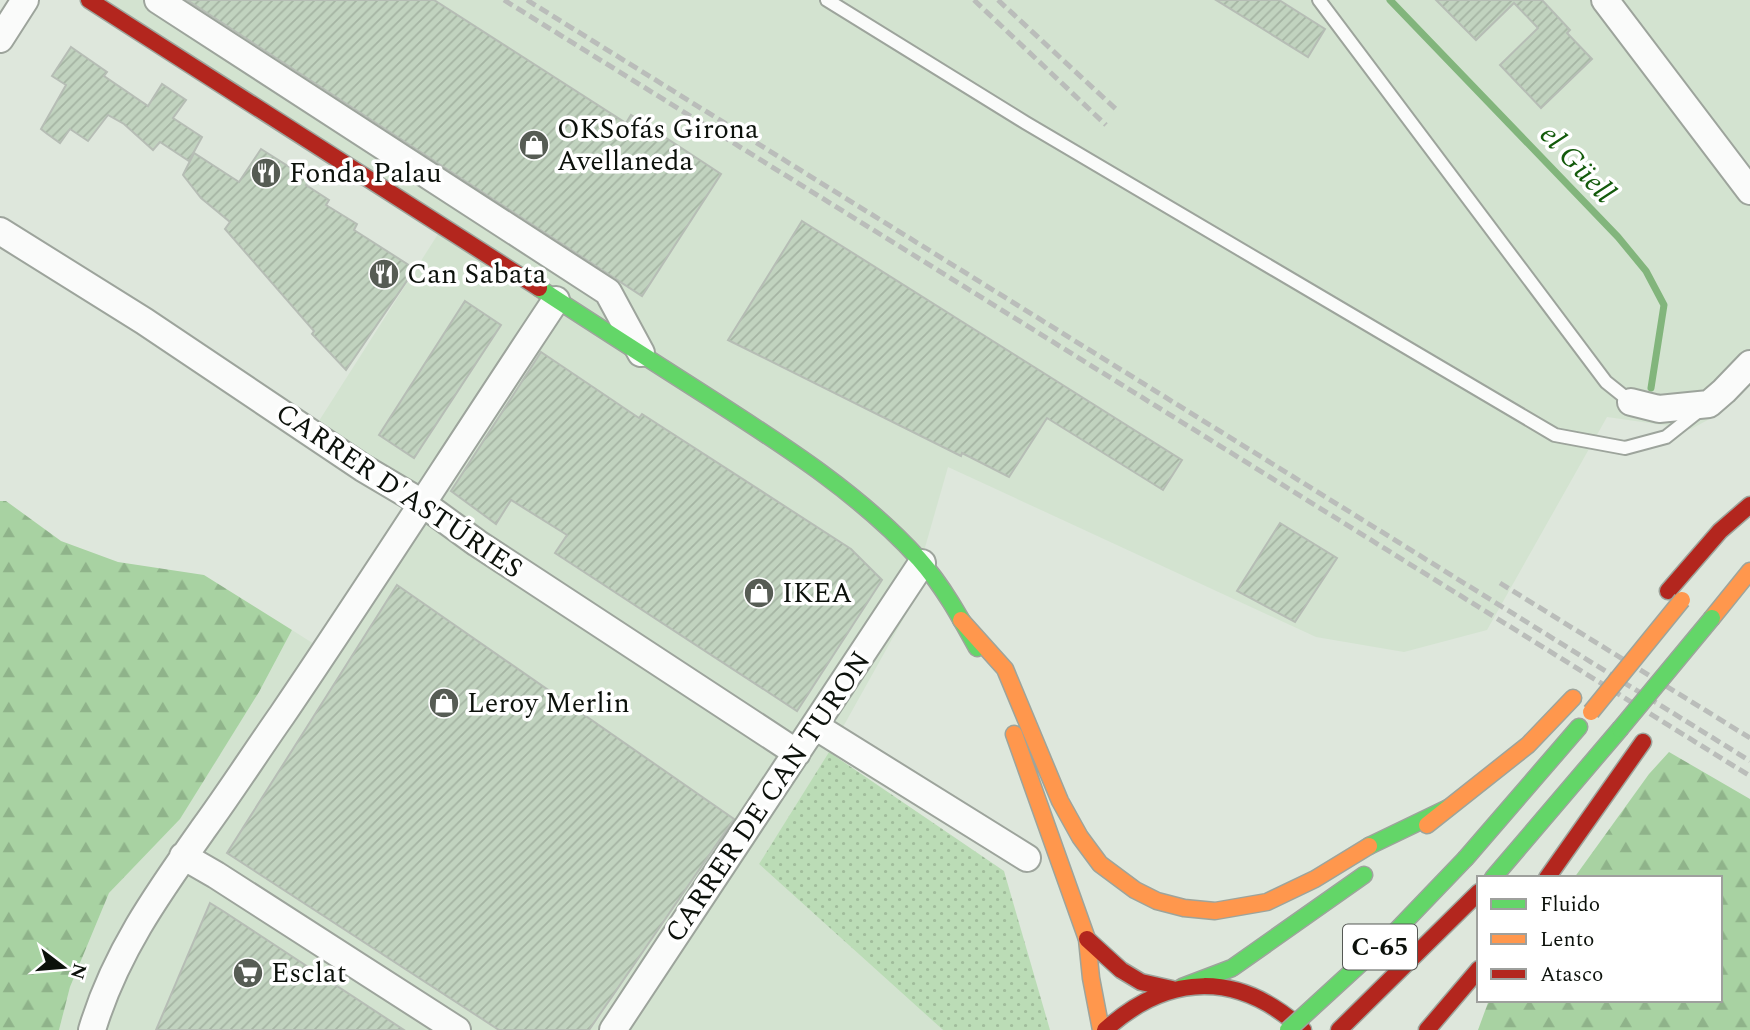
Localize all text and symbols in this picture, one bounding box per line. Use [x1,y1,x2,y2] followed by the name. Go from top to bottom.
[557,108,759,183] place label: OKSofás Girona Avellaneda
[1528,114,1626,214] water label: el Güell
[517,128,551,162] shop icon: OKSofás Girona Avellaneda
[289,152,442,195] place label: Fonda Palau
[249,156,283,190] restaurant icon: Fonda Palau
[407,253,547,296] place label: Can Sabata
[367,257,401,291] restaurant icon: Can Sabata
[267,392,531,590] street label: CARRER D'ASTÚRIES
[782,572,852,615] place label: IKEA
[742,576,776,610] shop icon: IKEA
[654,643,882,951] street label: CARRER DE CAN TURON
[467,682,630,725] place label: Leroy Merlin
[427,686,461,720] shop icon: Leroy Merlin
[1477,876,1722,1002] legend
[1540,889,1600,921] text: Fluido
[1343,924,1417,970] road number: C-65
[1540,924,1594,956] text: Lento
[28,932,98,1002] north arrow
[271,952,347,995] place label: Esclat
[231,956,265,990] supermarket icon: Esclat
[1540,959,1603,991] text: Atasco
[62,960,94,983] text: N

